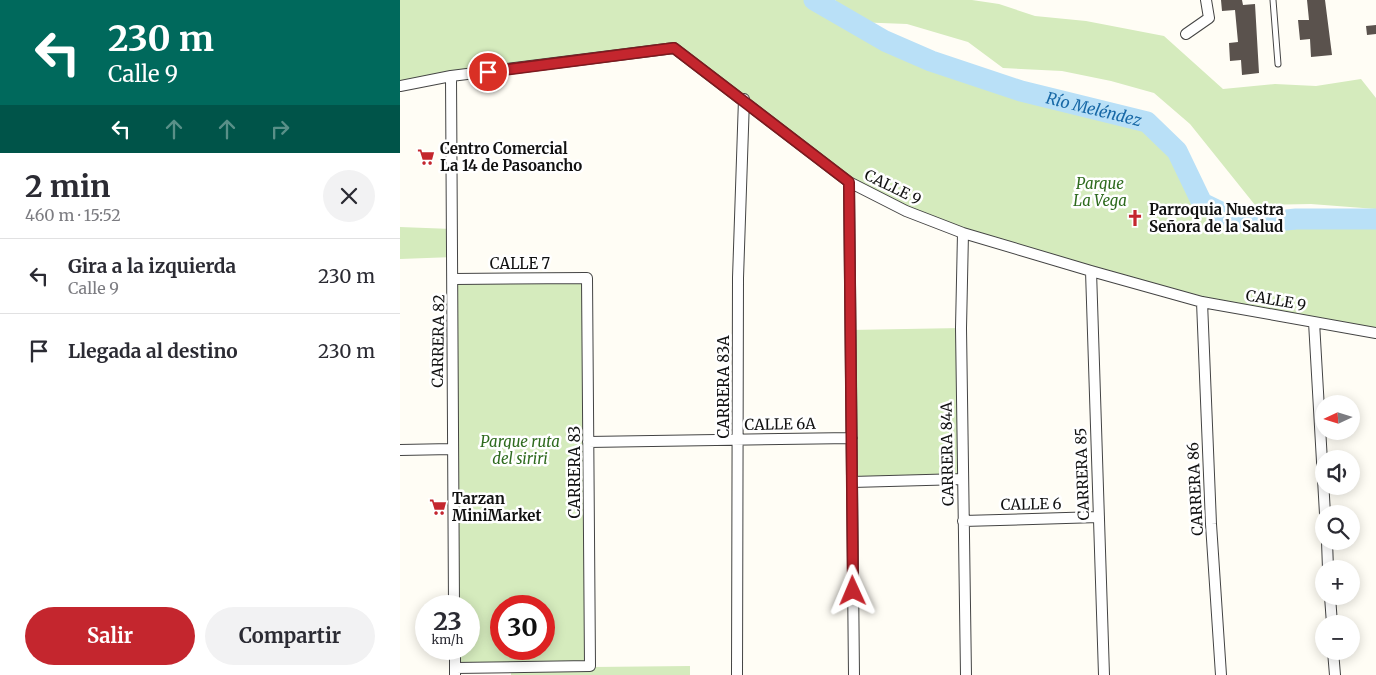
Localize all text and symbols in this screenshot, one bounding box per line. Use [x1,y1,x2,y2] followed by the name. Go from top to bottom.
[108,17,214,61] text: 230 m
[25,20,90,85] icon: left
[467,51,509,93] pin
[474,58,502,86] icon: arrive
[108,60,178,88] text: Calle 9
[1044,88,1144,130] water label: Río Meléndez
[107,115,135,143] icon: left
[160,115,188,143] icon: ahead
[213,115,241,143] icon: ahead
[266,115,294,143] icon: right
[440,139,582,175] place label: Centro Comercial La 14 de Pasoancho
[416,147,436,167] supermarket icon: Centro Comercial La 14 de Pasoancho
[861,165,925,209] street label: CALLE 9
[25,167,110,205] text: 2 min
[323,170,375,222] button: close
[1073,174,1127,210] park label: Parque La Vega
[1149,200,1285,236] place label: Parroquia Nuestra Señora de la Salud
[25,205,121,225] text: 460 m · 15:52
[1125,208,1145,228] church icon: Parroquia Nuestra Señora de la Salud
[68,254,236,278] text: Gira a la izquierda
[490,254,551,273] street label: CALLE 7
[25,262,53,290] icon: left
[318,264,375,288] text: 230 m
[68,278,119,298] text: Calle 9
[1244,285,1308,315] street label: CALLE 9
[428,294,448,388] street label: CARRERA 82
[714,335,733,439] street label: CARRERA 83A
[25,337,53,365] icon: arrive
[68,339,238,363] text: Llegada al destino
[318,339,375,363] text: 230 m
[1315,395,1360,440] north arrow
[1315,395,1360,660] map controls
[937,401,957,506] street label: CARRERA 84A
[744,414,816,434] street label: CALLE 6A
[565,426,584,518] street label: CARRERA 83
[1071,427,1093,521] street label: CARRERA 85
[480,432,560,468] park label: Parque ruta del siriri
[1183,442,1207,536] street label: CARRERA 86
[1315,450,1360,495] button: sound
[452,489,542,525] place label: Tarzan MiniMarket
[1000,494,1062,514] street label: CALLE 6
[428,497,448,517] supermarket icon: Tarzan MiniMarket
[1315,505,1360,550] button: search
[1315,560,1360,605] button: +
[826,564,878,616] position arrow
[490,595,555,660] speed limit sign: 30
[433,605,462,637] text: 23
[25,607,195,665] button: Salir
[205,607,375,665] button: Compartir
[1315,615,1360,660] button: −
[432,632,463,647] text: km/h

